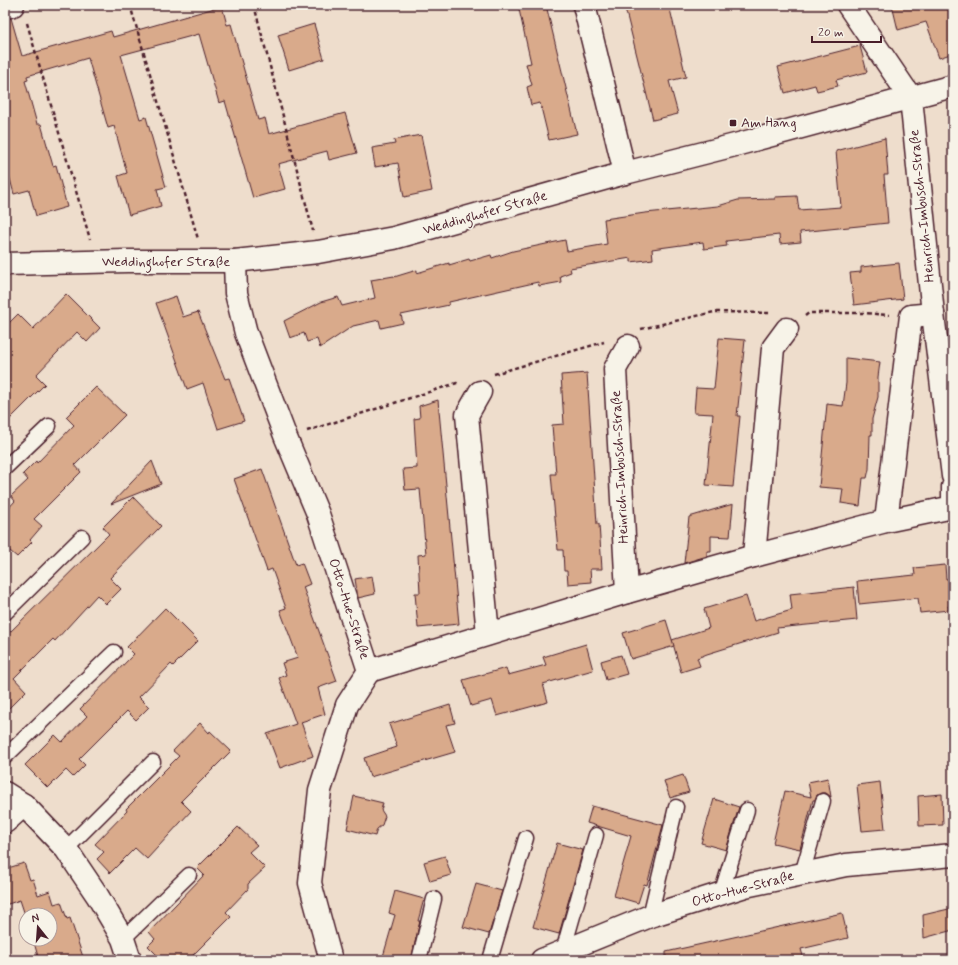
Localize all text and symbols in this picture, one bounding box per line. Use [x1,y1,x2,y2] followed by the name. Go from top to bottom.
[812,18,881,44] scale bar
[818,25,844,41] text: 20 m
[741,114,797,132] place label: Am Hang
[728,118,738,128] marker: Am Hang
[905,129,939,283] street label: Heinrich-Imbusch-Straße
[421,187,550,241] street label: Weddinghofer Straße
[102,253,230,273] street label: Weddinghofer Straße
[607,390,633,544] street label: Heinrich-Imbusch-Straße
[324,556,374,662] street label: Otto-Hue-Straße
[690,867,796,911] street label: Otto-Hue-Straße
[18,907,58,947] north arrow
[30,911,41,926] text: N

